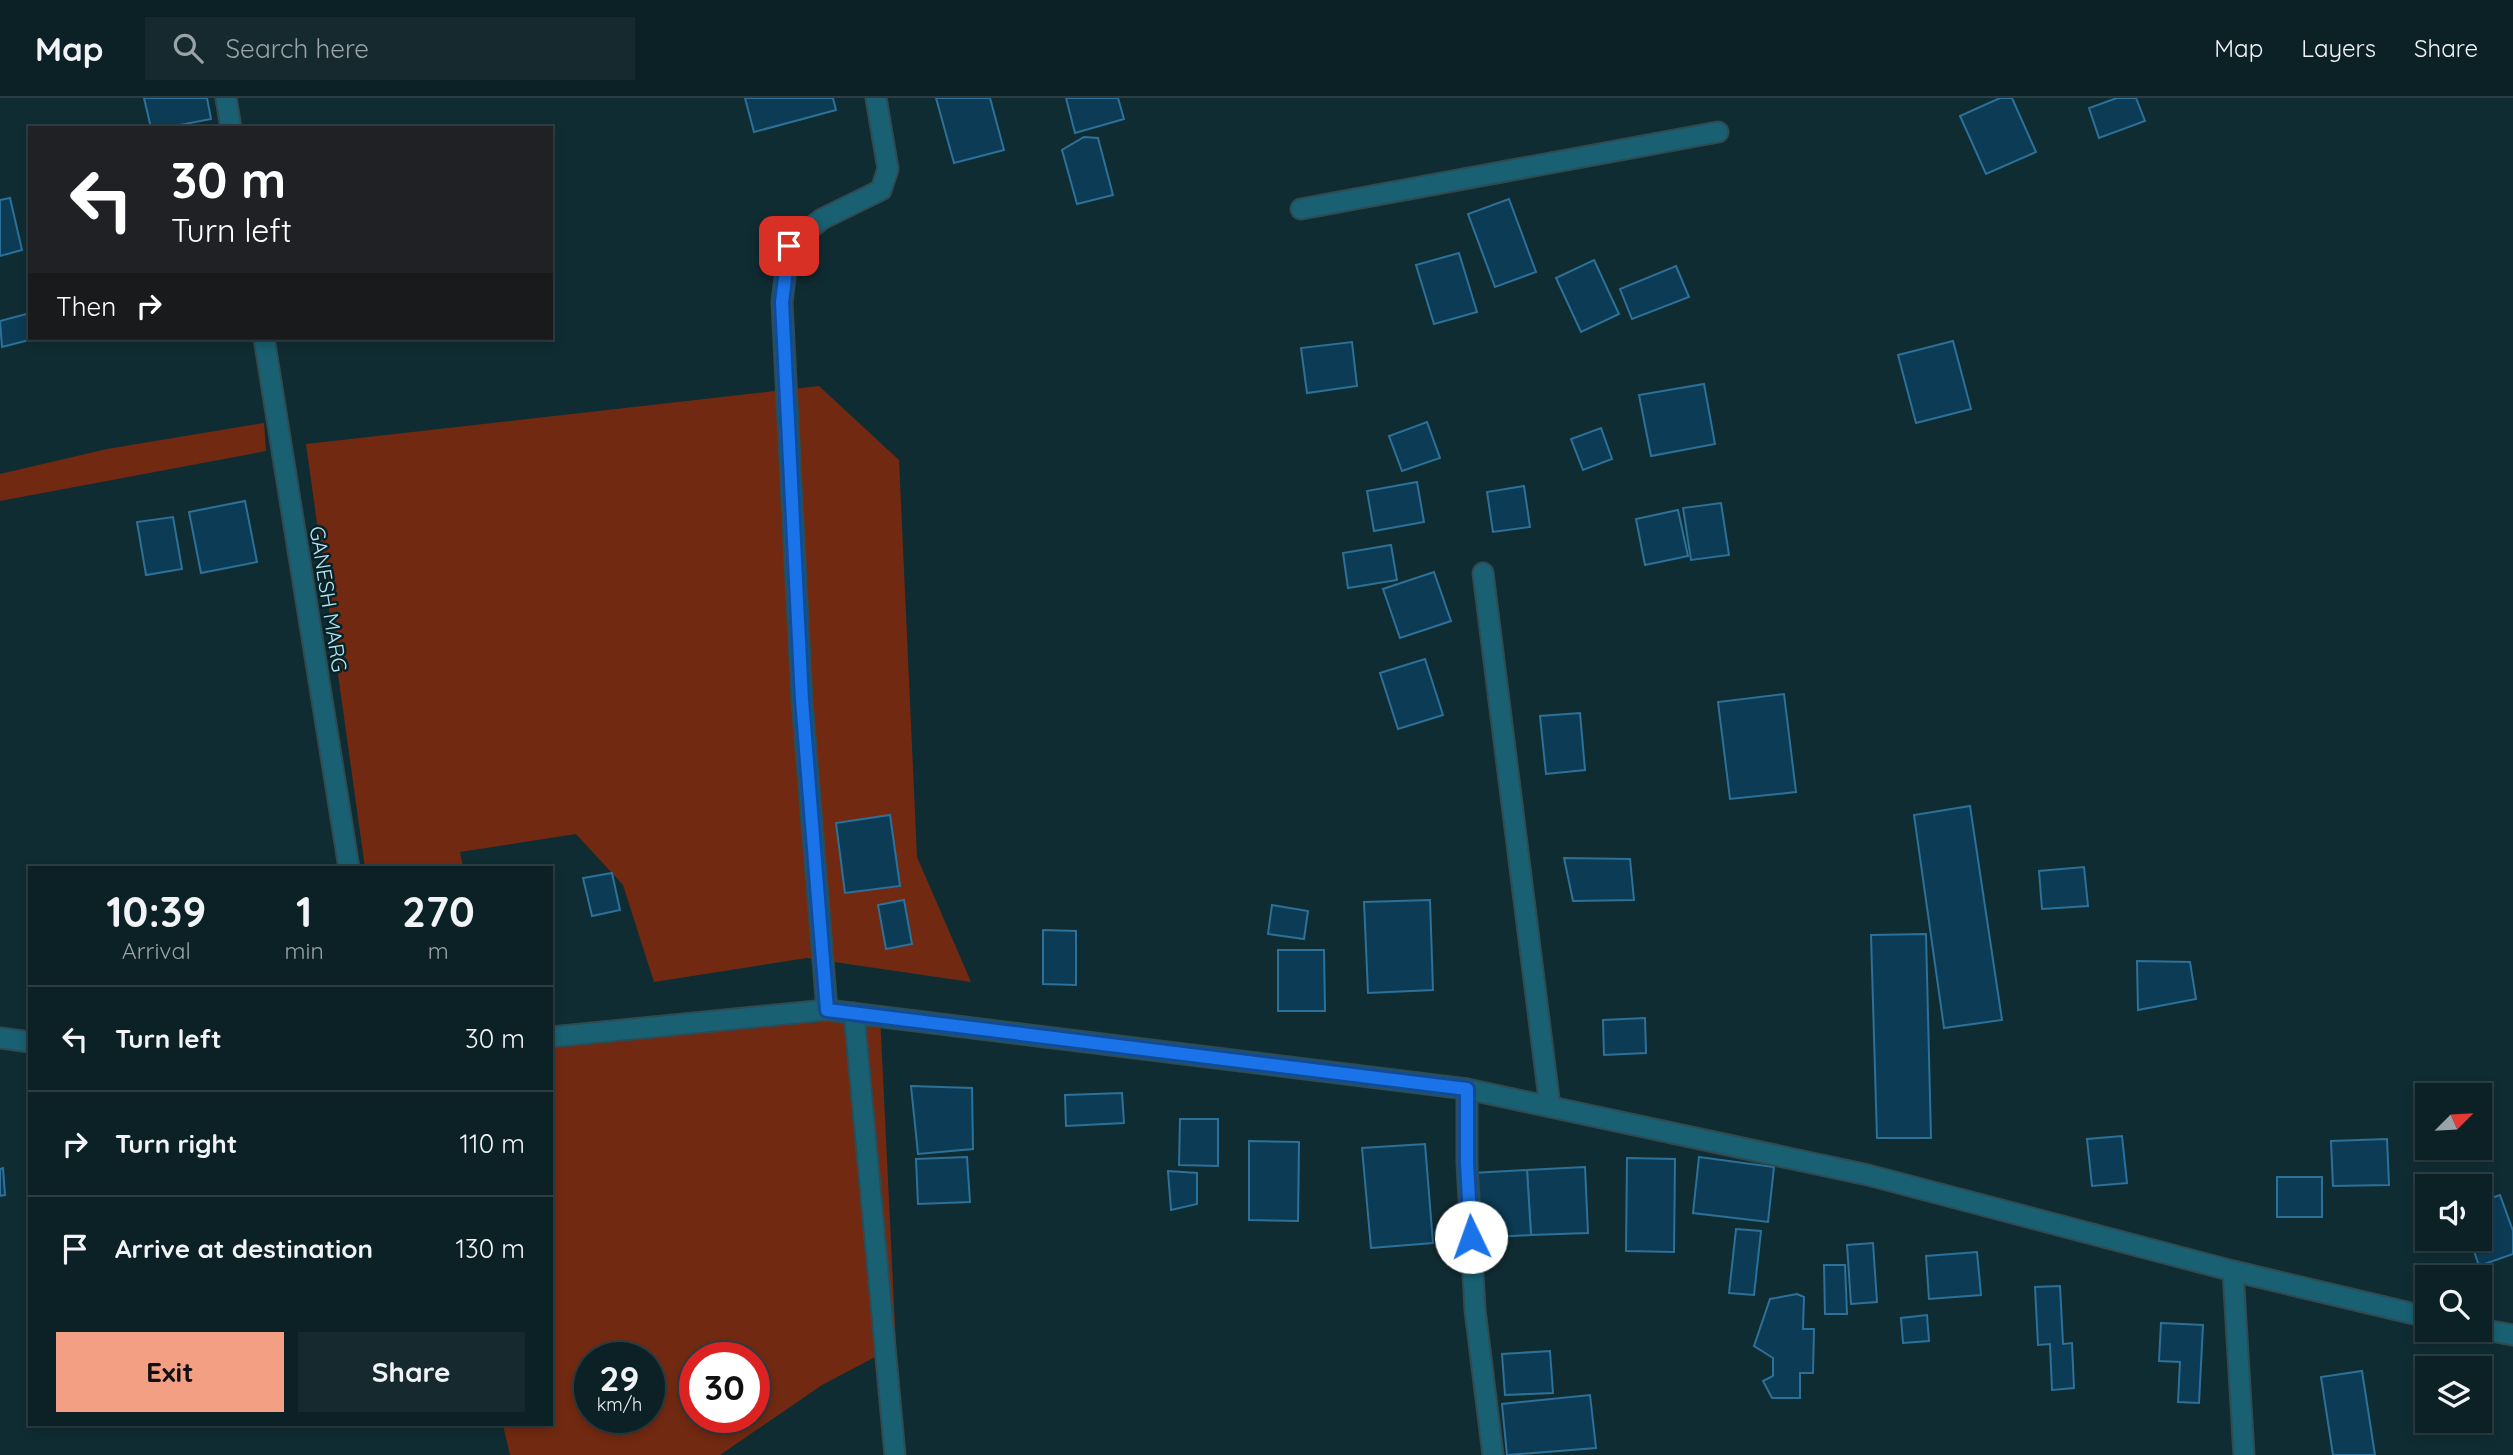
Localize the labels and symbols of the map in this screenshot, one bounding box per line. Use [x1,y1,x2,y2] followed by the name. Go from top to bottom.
[759,216,819,276] pin
[305,524,353,674] street label: GANESH MARG
[2415,1083,2492,1160] north arrow
[1434,1200,1508,1274] position arrow
[679,1342,770,1433] speed limit sign: 30

